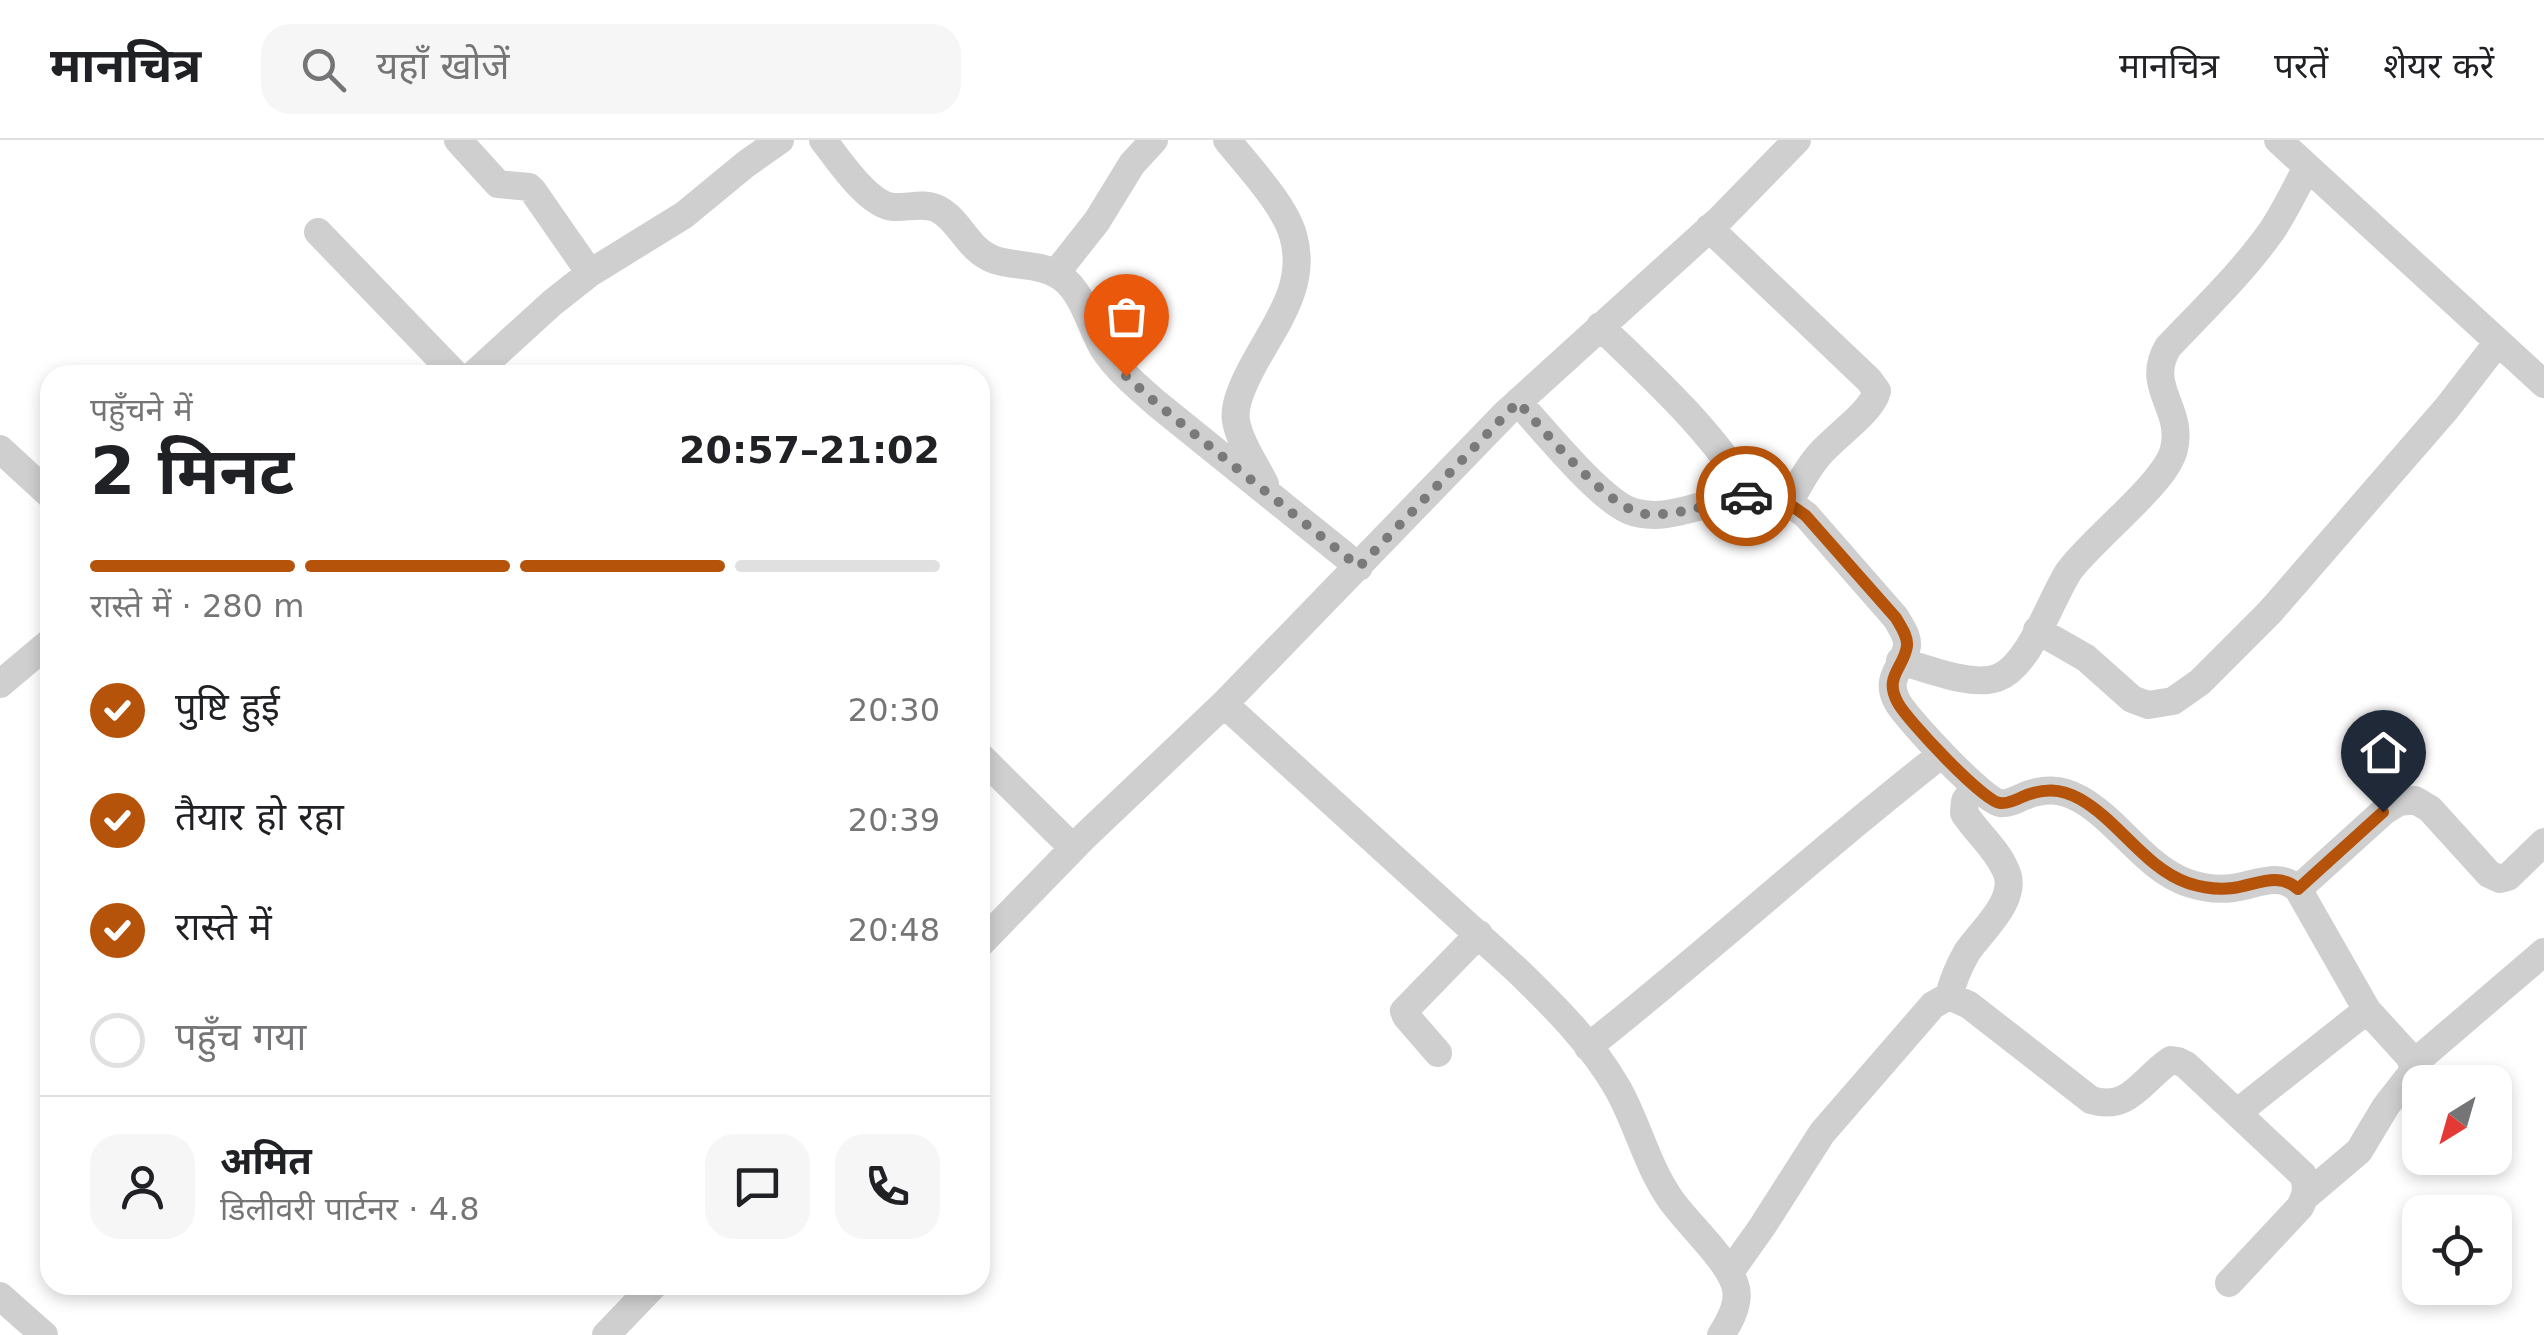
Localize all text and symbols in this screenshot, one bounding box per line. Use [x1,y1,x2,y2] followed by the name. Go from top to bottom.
[261,24,961,114] search box
[50,37,201,93] text: मानचित्र
[296,42,351,97] icon: search
[376,44,510,88] text: यहाँ खोजें
[2119,46,2219,86] text: मानचित्र
[2274,46,2328,86] text: परतें
[2383,46,2494,86] text: शेयर करें
[1084,274,1169,377] pin
[1099,289,1154,344] icon: bag
[90,391,193,429] text: पहुँचने में
[679,428,940,472] text: 20:57–21:02
[90,434,294,509] text: 2 मिनट
[1696,446,1796,546] courier
[1719,469,1774,524] icon: car
[90,587,304,625] text: रास्ते में · 280 m
[90,683,145,738] icon: check
[175,685,280,729] text: पुष्टि हुई
[848,691,940,729] text: 20:30
[2341,710,2426,813] pin
[2356,725,2411,780] icon: home
[90,793,145,848] icon: check
[175,795,344,839] text: तैयार हो रहा
[848,801,940,839] text: 20:39
[90,903,145,958] icon: check
[175,905,272,949] text: रास्ते में
[848,911,940,949] text: 20:48
[175,1015,306,1059] text: पहुँच गया
[2402,1065,2512,1175] north arrow
[2402,1065,2512,1305] map controls
[90,1134,195,1239] button: person
[705,1134,810,1239] button: chat
[835,1134,940,1239] button: phone
[220,1139,312,1183] text: अमित
[220,1190,480,1228] text: डिलीवरी पार्टनर · 4.8
[2402,1195,2512,1305] button: locate

